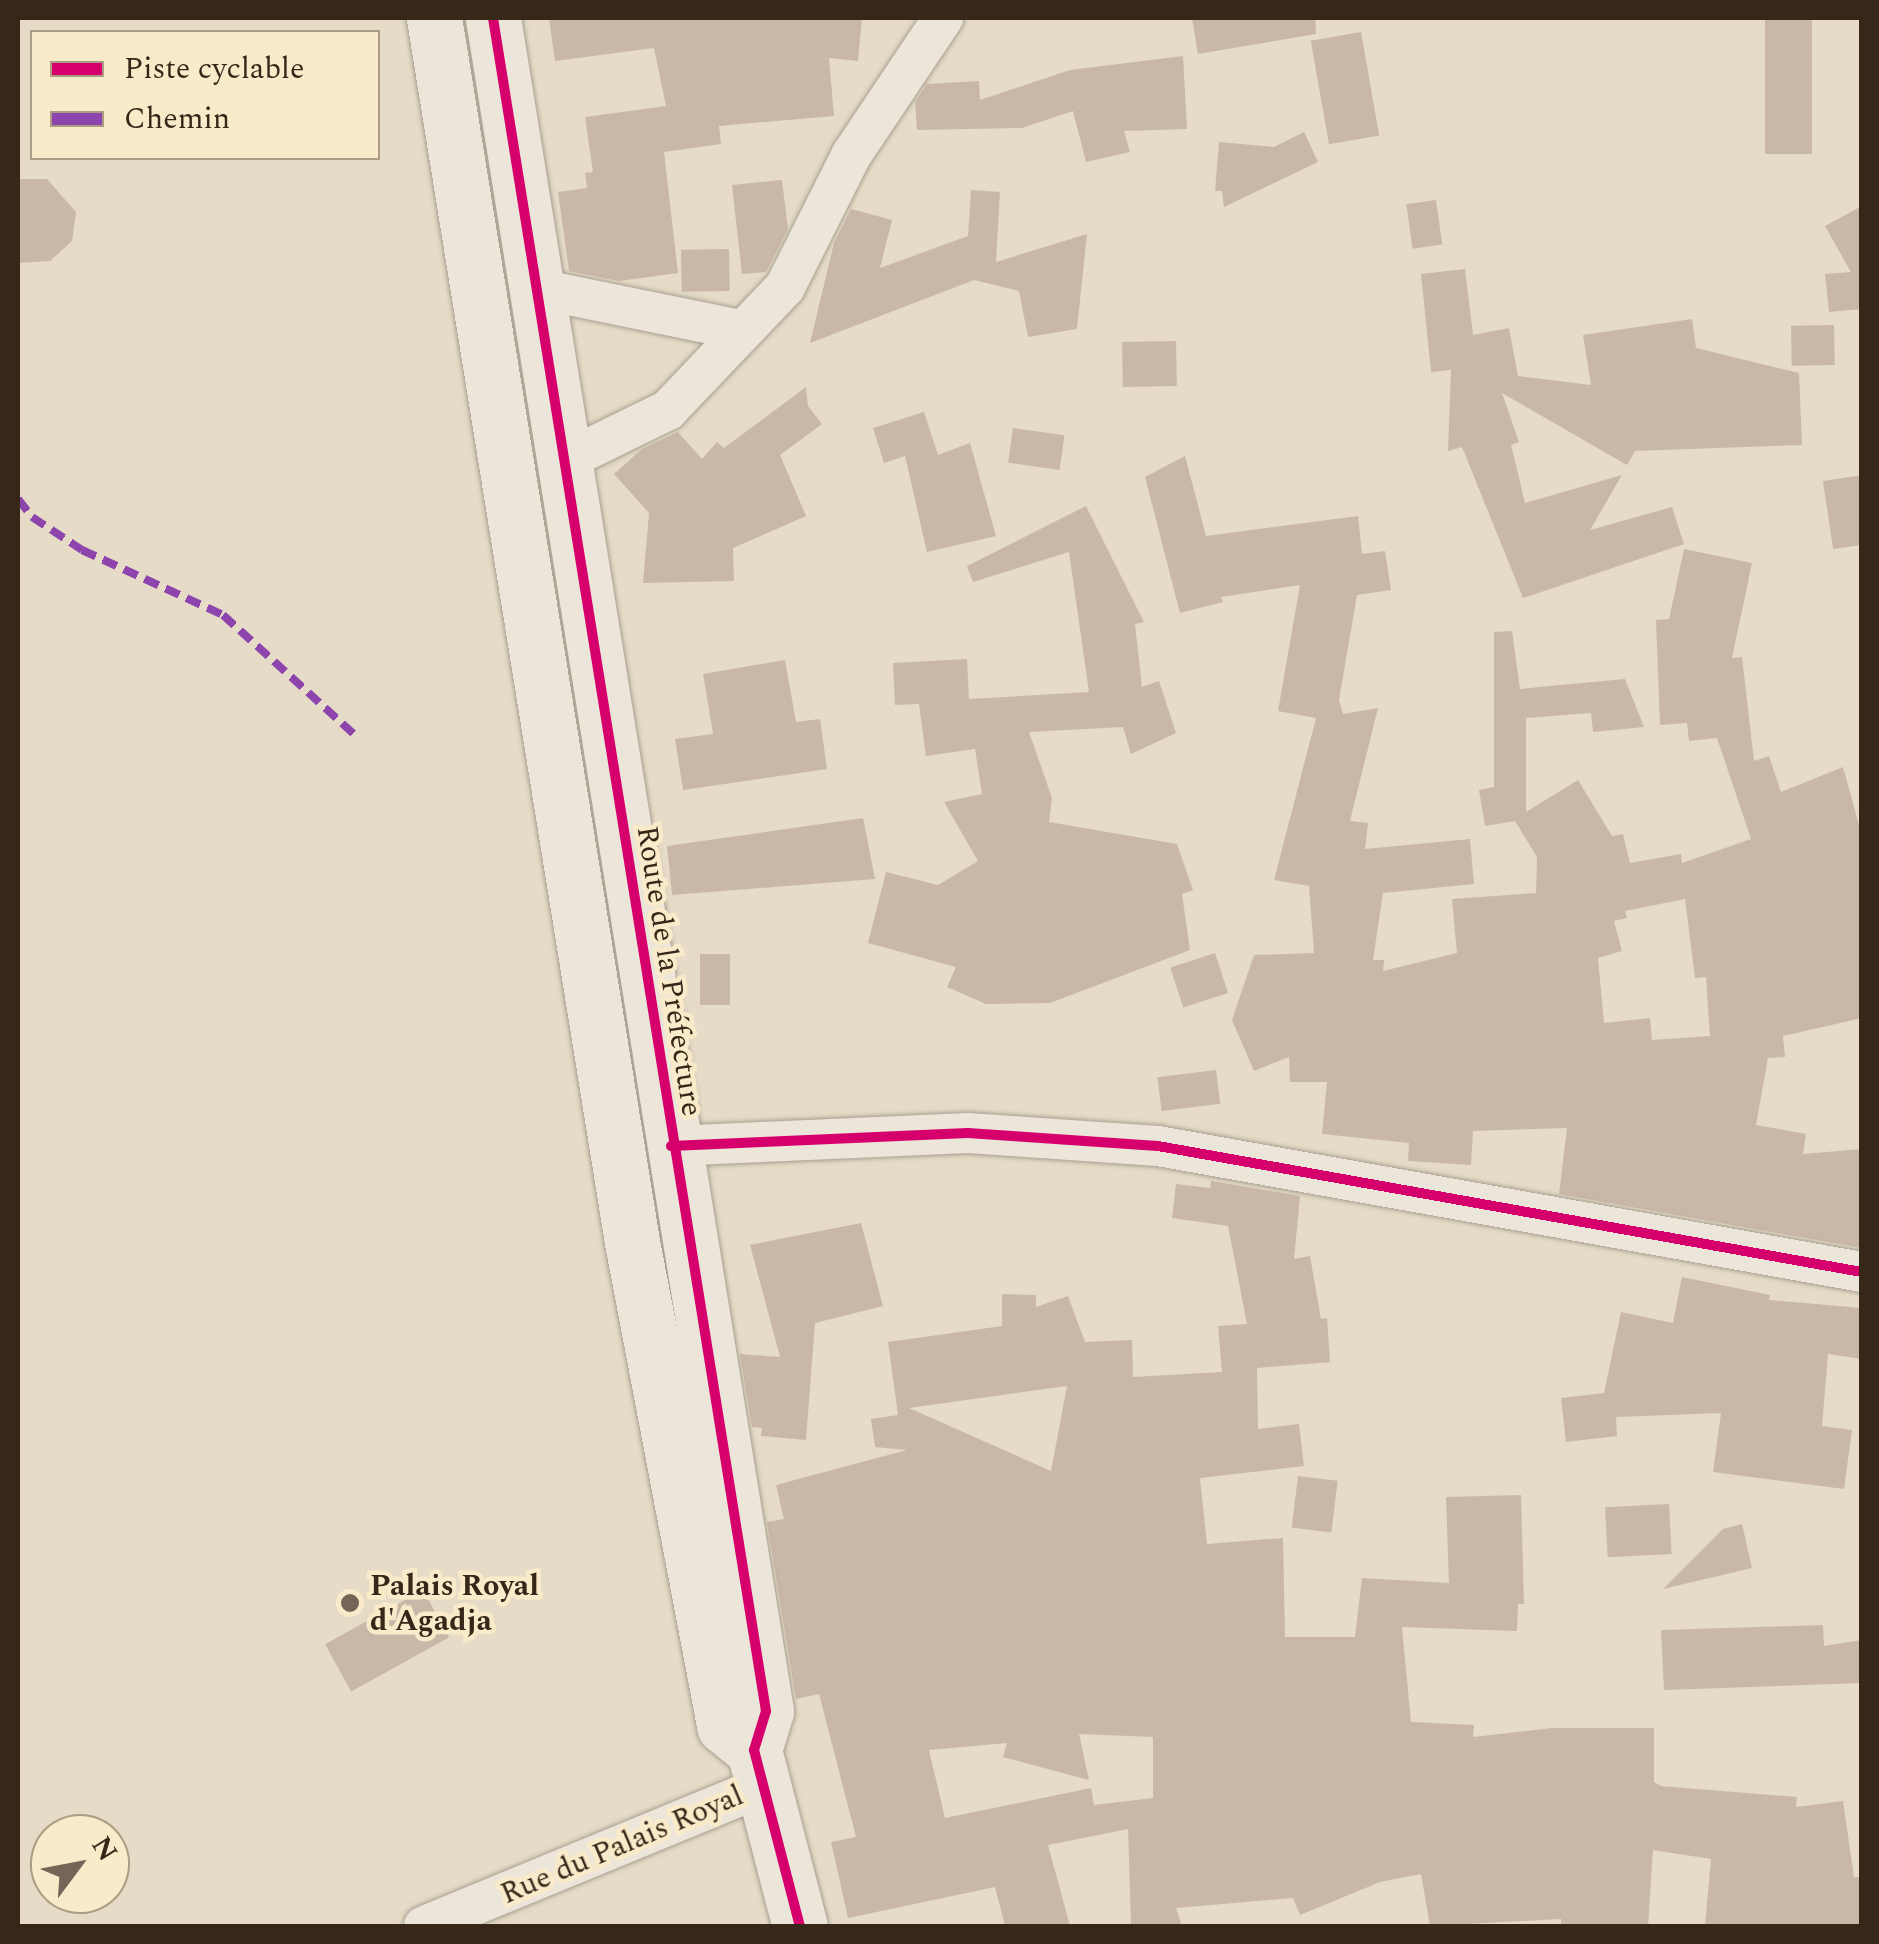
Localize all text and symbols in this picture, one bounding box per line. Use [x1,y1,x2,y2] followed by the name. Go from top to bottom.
[30,30,380,160] legend
[124,46,304,92] text: Piste cyclable
[124,96,230,142] text: Chemin
[628,823,710,1119] street label: Route de la Préfecture
[370,1568,539,1638] place label: Palais Royal d'Agadja
[339,1592,361,1614] marker: Palais Royal d'Agadja
[495,1778,749,1912] street label: Rue du Palais Royal
[30,1814,130,1914] north arrow
[80,1828,128,1870] text: N

